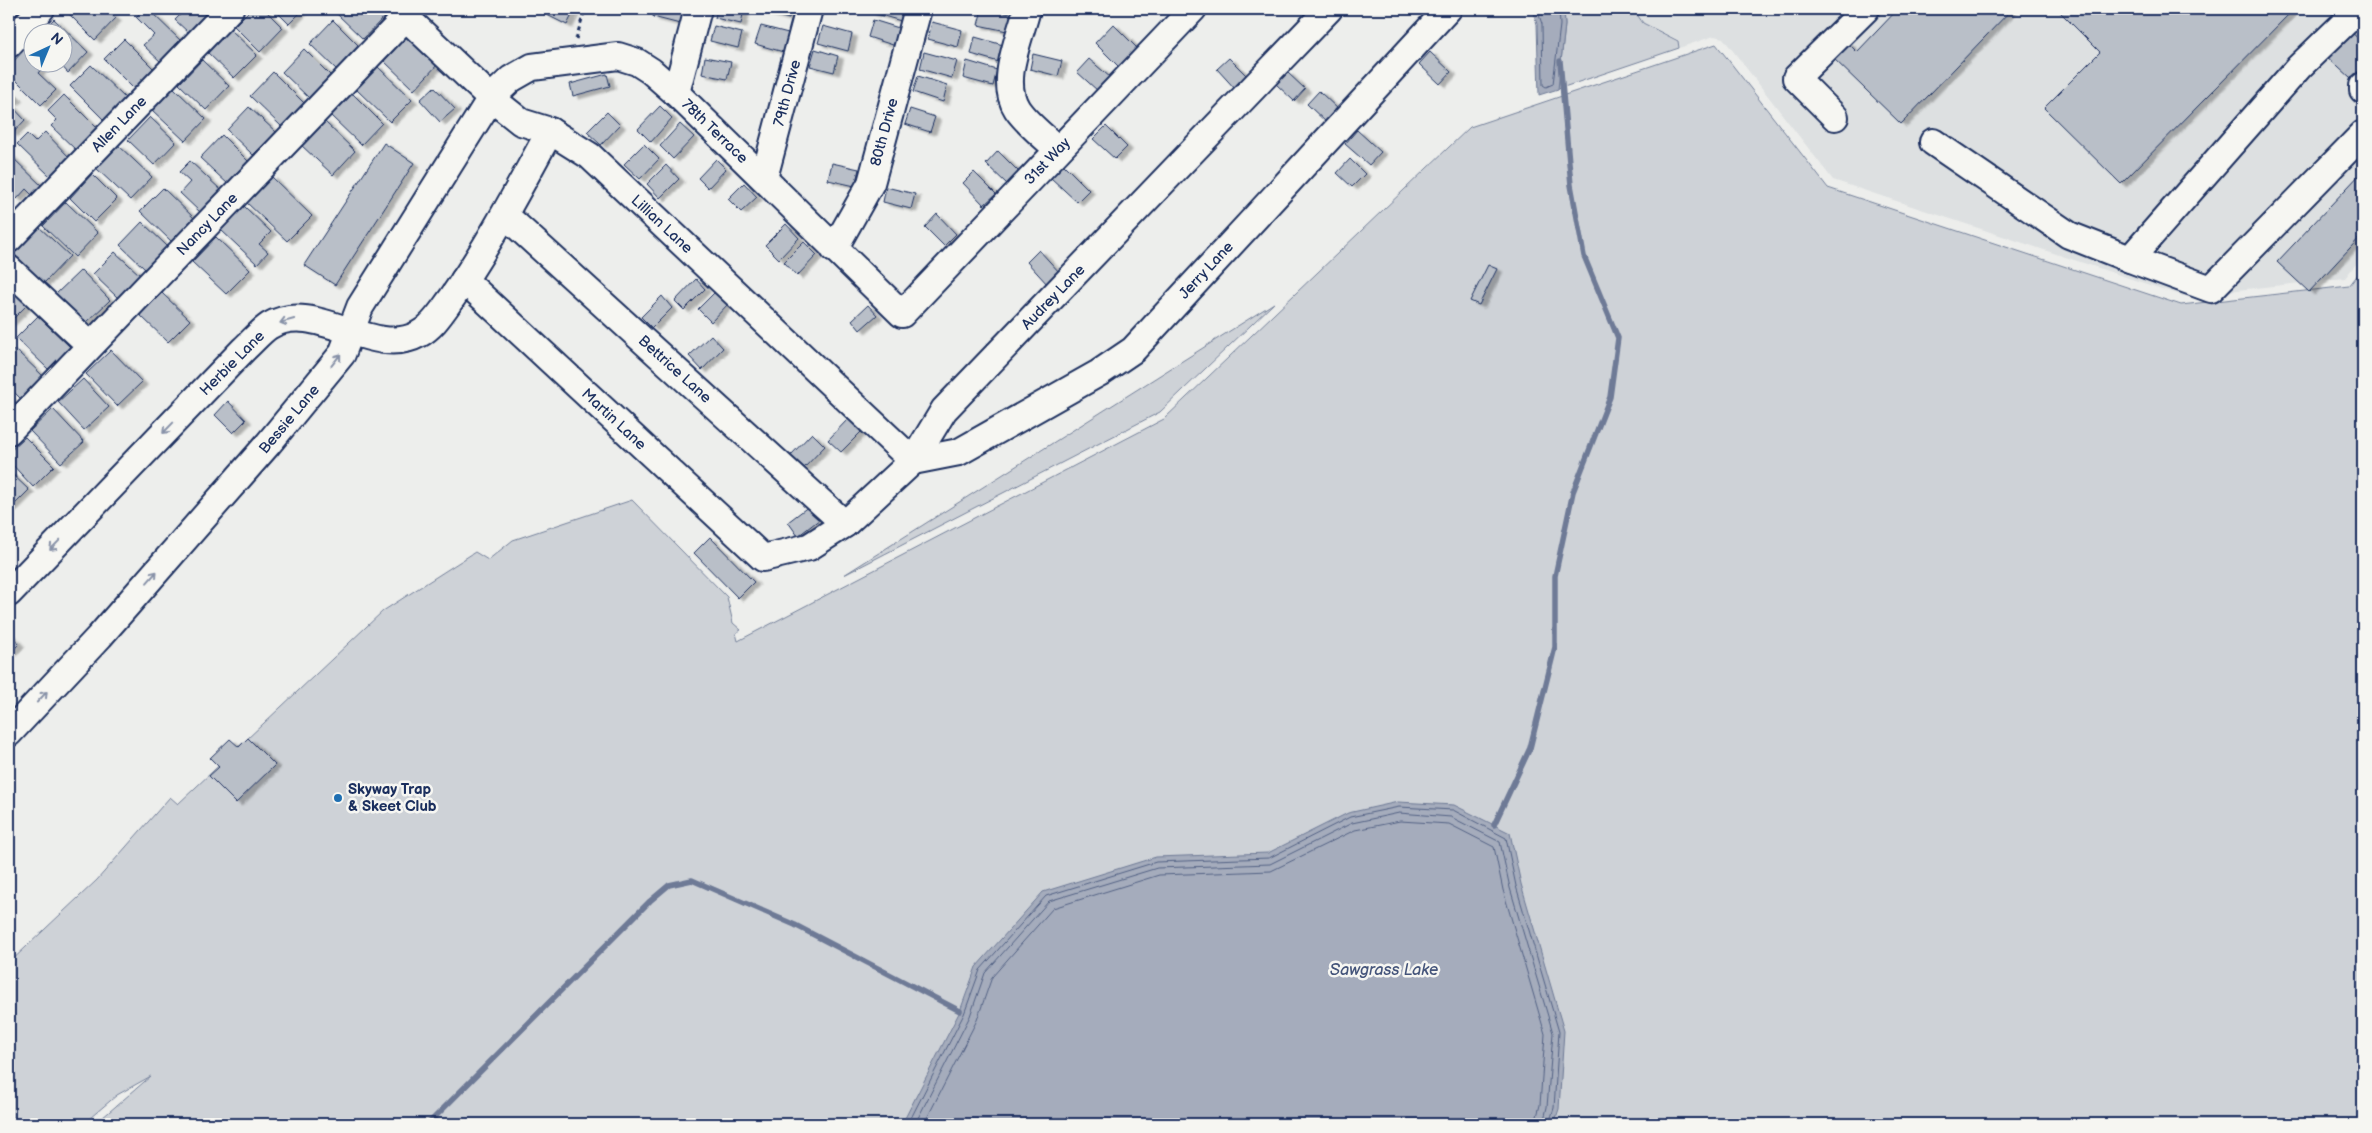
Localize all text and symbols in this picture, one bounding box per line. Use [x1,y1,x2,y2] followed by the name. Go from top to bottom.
[22,22,72,72] north arrow
[47,29,66,49] text: N
[769,58,806,129] street label: 79th Drive
[88,92,151,157] street label: Allen Lane
[678,95,752,168] street label: 78th Terrace
[866,96,903,168] street label: 80th Drive
[1020,134,1075,189] street label: 31st Way
[173,189,242,260] street label: Nancy Lane
[627,191,697,258] street label: Lillian Lane
[1175,238,1238,303] street label: Jerry Lane
[1017,261,1089,334] street label: Audrey Lane
[280,317,296,326] one-way arrow
[196,327,269,400] street label: Herbie Lane
[634,331,715,407] street label: Bettrice Lane
[331,354,342,367] one-way arrow
[255,381,324,458] street label: Bessie Lane
[577,385,650,454] street label: Martin Lane
[162,422,174,434] one-way arrow
[49,539,61,551] one-way arrow
[146,571,157,584] one-way arrow
[36,691,48,704] one-way arrow
[348,780,437,816] place label: Skyway Trap & Skeet Club
[332,792,344,804] marker: Skyway Trap & Skeet Club
[1330,961,1438,980] water label: Sawgrass Lake

